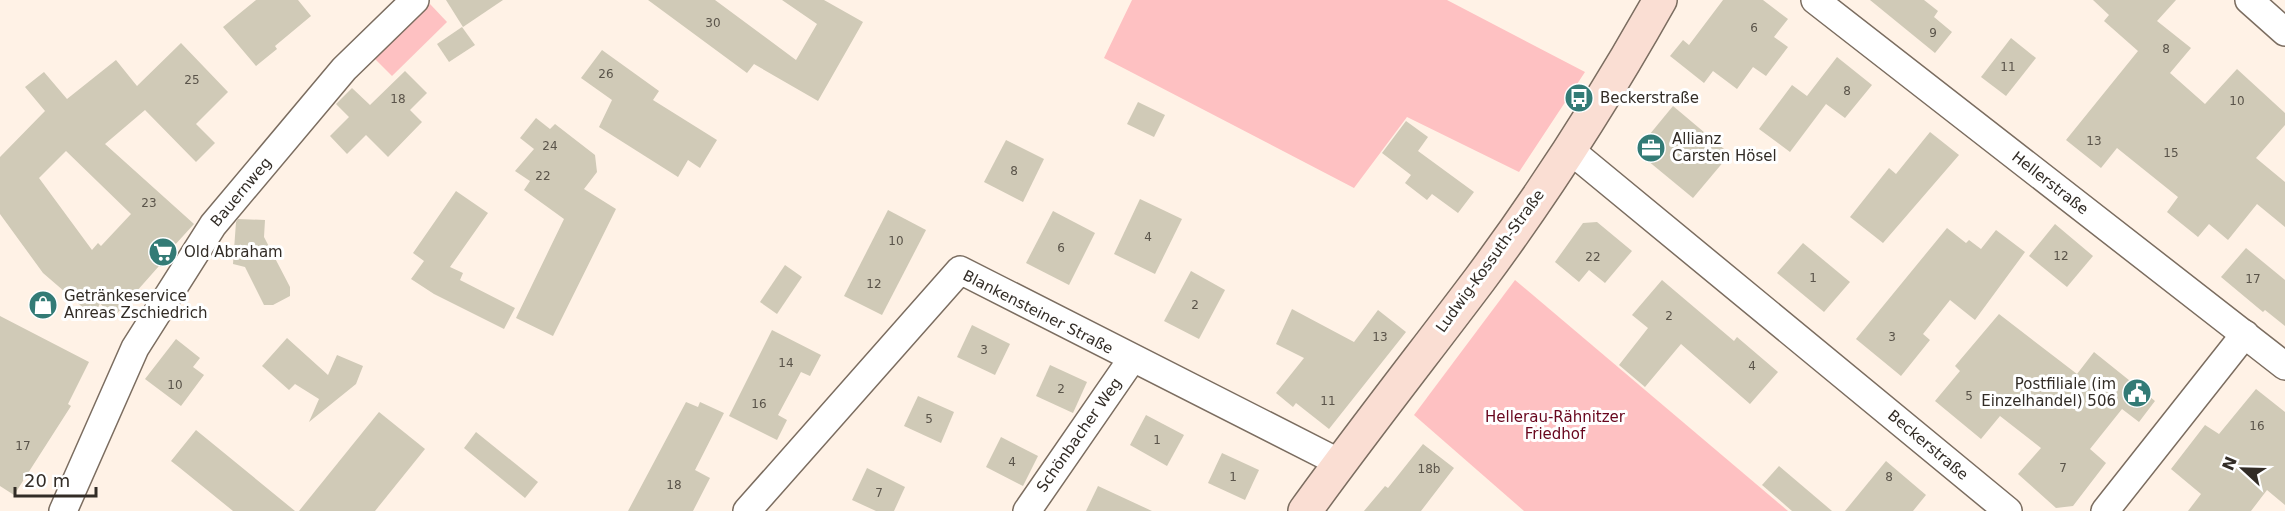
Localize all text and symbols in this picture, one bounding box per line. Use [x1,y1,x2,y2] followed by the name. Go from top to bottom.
[705,16,721,30] house number: 30
[1750,21,1758,35] house number: 6
[1929,26,1937,40] house number: 9
[2162,42,2170,56] house number: 8
[2000,60,2016,74] house number: 11
[598,67,614,81] house number: 26
[184,73,200,87] house number: 25
[1563,82,1595,114] bus stop icon: Beckerstraße
[1843,84,1851,98] house number: 8
[1600,89,1699,107] place label: Beckerstraße
[390,92,406,106] house number: 18
[2229,94,2245,108] house number: 10
[1672,130,1777,165] place label: Allianz Carsten Hösel
[1635,132,1667,164] office icon: Allianz Carsten Hösel
[2086,134,2102,148] house number: 13
[542,139,558,153] house number: 24
[2163,146,2179,160] house number: 15
[2008,148,2092,218] street label: Hellerstraße
[207,154,275,230] street label: Bauernweg
[1010,164,1018,178] house number: 8
[535,169,551,183] house number: 22
[1432,186,1548,336] street label: Ludwig-Kossuth-Straße
[141,196,157,210] house number: 23
[1144,230,1152,244] house number: 4
[888,234,904,248] house number: 10
[147,236,179,268] supermarket icon: Old Abraham
[1057,241,1065,255] house number: 6
[184,243,283,261] place label: Old Abraham
[2053,249,2069,263] house number: 12
[1585,250,1601,264] house number: 22
[960,266,1116,358] street label: Blankensteiner Straße
[1809,271,1817,285] house number: 1
[2245,272,2261,286] house number: 17
[866,277,882,291] house number: 12
[64,287,207,322] place label: Getränkeservice Anreas Zschiedrich
[27,289,59,321] shop icon: Getränkeservice Anreas Zschiedrich
[1191,298,1199,312] house number: 2
[1665,309,1673,323] house number: 2
[1372,330,1388,344] house number: 13
[1888,330,1896,344] house number: 3
[980,343,988,357] house number: 3
[778,356,794,370] house number: 14
[1748,359,1756,373] house number: 4
[1033,374,1125,496] street label: Schönbacher Weg
[1981,375,2116,410] place label: Postfiliale (im Einzelhandel) 506
[2121,377,2153,409] public building icon: Postfiliale (im Einzelhandel) 506
[167,378,183,392] house number: 10
[1057,382,1065,396] house number: 2
[1965,389,1973,403] house number: 5
[1320,394,1336,408] house number: 11
[751,397,767,411] house number: 16
[1884,406,1972,484] street label: Beckerstraße
[1485,408,1626,443] park label: Hellerau-Rähnitzer Friedhof
[925,412,933,426] house number: 5
[2249,419,2265,433] house number: 16
[1153,433,1161,447] house number: 1
[15,439,31,453] house number: 17
[2213,439,2273,499] north arrow
[2218,454,2241,473] text: N
[1008,455,1016,469] house number: 4
[15,460,96,498] scale bar
[2059,461,2067,475] house number: 7
[1418,462,1440,476] house number: 18b
[24,470,70,491] text: 20 m
[1229,470,1237,484] house number: 1
[1885,470,1893,484] house number: 8
[666,478,682,492] house number: 18
[875,486,883,500] house number: 7

